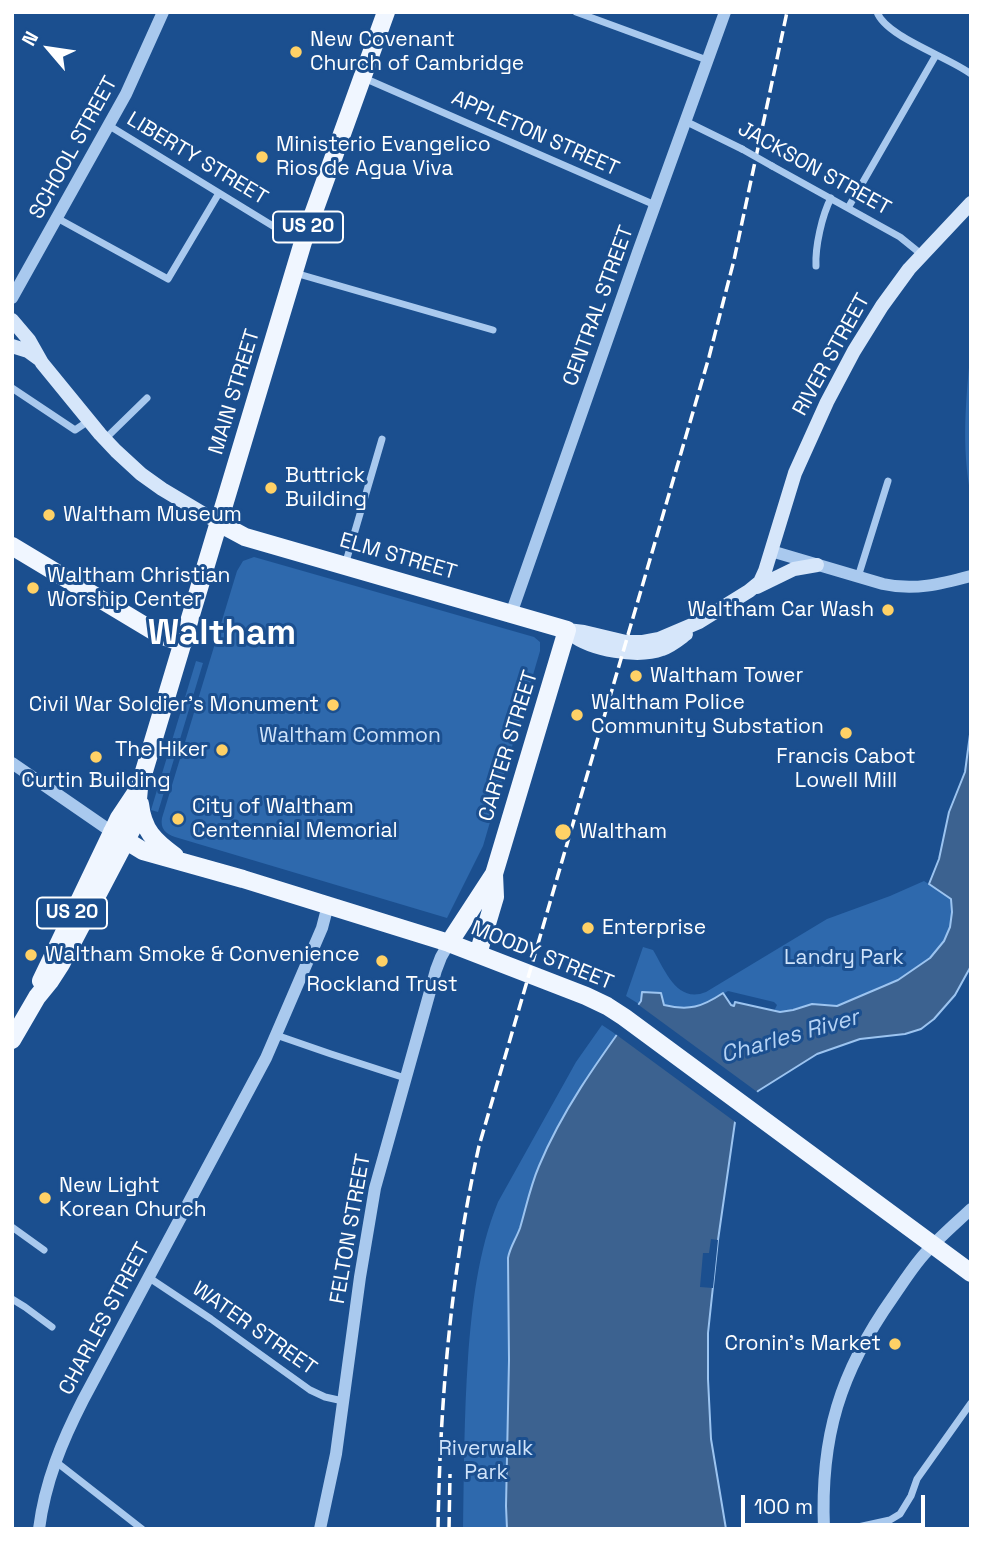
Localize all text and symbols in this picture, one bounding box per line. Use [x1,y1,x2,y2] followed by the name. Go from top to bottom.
[14,14,84,84] north arrow
[16,27,44,50] text: N
[310,27,524,77] place label: New Covenant Church of Cambridge
[288,44,304,60] marker: New Covenant Church of Cambridge
[24,72,124,224] street label: SCHOOL STREET
[447,86,623,182] street label: APPLETON STREET
[122,107,272,211] street label: LIBERTY STREET
[733,116,895,222] street label: JACKSON STREET
[276,132,491,182] place label: Ministerio Evangelico Rios de Agua Viva
[254,149,270,165] marker: Ministerio Evangelico Rios de Agua Viva
[273,212,343,243] road number: US 20
[558,222,640,390] street label: CENTRAL STREET
[788,290,876,420] street label: RIVER STREET
[204,326,266,458] street label: MAIN STREET
[285,463,367,513] place label: Buttrick Building
[263,480,279,496] marker: Buttrick Building
[63,502,242,528] place label: Waltham Museum
[41,507,57,523] marker: Waltham Museum
[337,528,459,586] street label: ELM STREET
[47,563,230,613] place label: Waltham Christian Worship Center
[25,580,41,596] marker: Waltham Christian Worship Center
[688,597,874,623] place label: Waltham Car Wash
[880,602,896,618] marker: Waltham Car Wash
[148,614,296,656] district label: Waltham
[650,663,803,689] place label: Waltham Tower
[474,668,544,824] street label: CARTER STREET
[628,668,644,684] marker: Waltham Tower
[591,690,824,740] place label: Waltham Police Community Substation
[29,692,319,718] place label: Civil War Soldier's Monument
[325,697,341,713] marker: Civil War Soldier's Monument
[569,707,585,723] marker: Waltham Police Community Substation
[259,723,441,749] park label: Waltham Common
[838,725,854,741] marker: Francis Cabot Lowell Mill
[115,737,208,763] place label: The Hiker
[214,742,230,758] marker: The Hiker
[776,744,916,794] place label: Francis Cabot Lowell Mill
[88,749,104,765] marker: Curtin Building
[21,768,171,794] place label: Curtin Building
[192,794,398,844] place label: City of Waltham Centennial Memorial
[170,811,186,827] marker: City of Waltham Centennial Memorial
[579,819,667,845] place label: Waltham
[553,822,573,842] marker: Waltham
[37,897,107,928] road number: US 20
[602,915,706,941] place label: Enterprise
[467,916,617,996] street label: MOODY STREET
[580,920,596,936] marker: Enterprise
[45,942,360,968] place label: Waltham Smoke & Convenience
[784,945,904,971] park label: Landry Park
[23,947,39,963] marker: Waltham Smoke & Convenience
[374,953,390,969] marker: Rockland Trust
[306,972,458,998] place label: Rockland Trust
[718,1004,862,1070] water label: Charles River
[325,1152,377,1306] street label: FELTON STREET
[59,1173,207,1223] place label: New Light Korean Church
[37,1190,53,1206] marker: New Light Korean Church
[54,1238,156,1400] street label: CHARLES STREET
[187,1277,321,1381] street label: WATER STREET
[724,1331,881,1357] place label: Cronin's Market
[887,1336,903,1352] marker: Cronin's Market
[439,1436,533,1486] park label: Riverwalk Park
[745,1482,929,1526] scale bar
[754,1493,813,1520] text: 100 m

